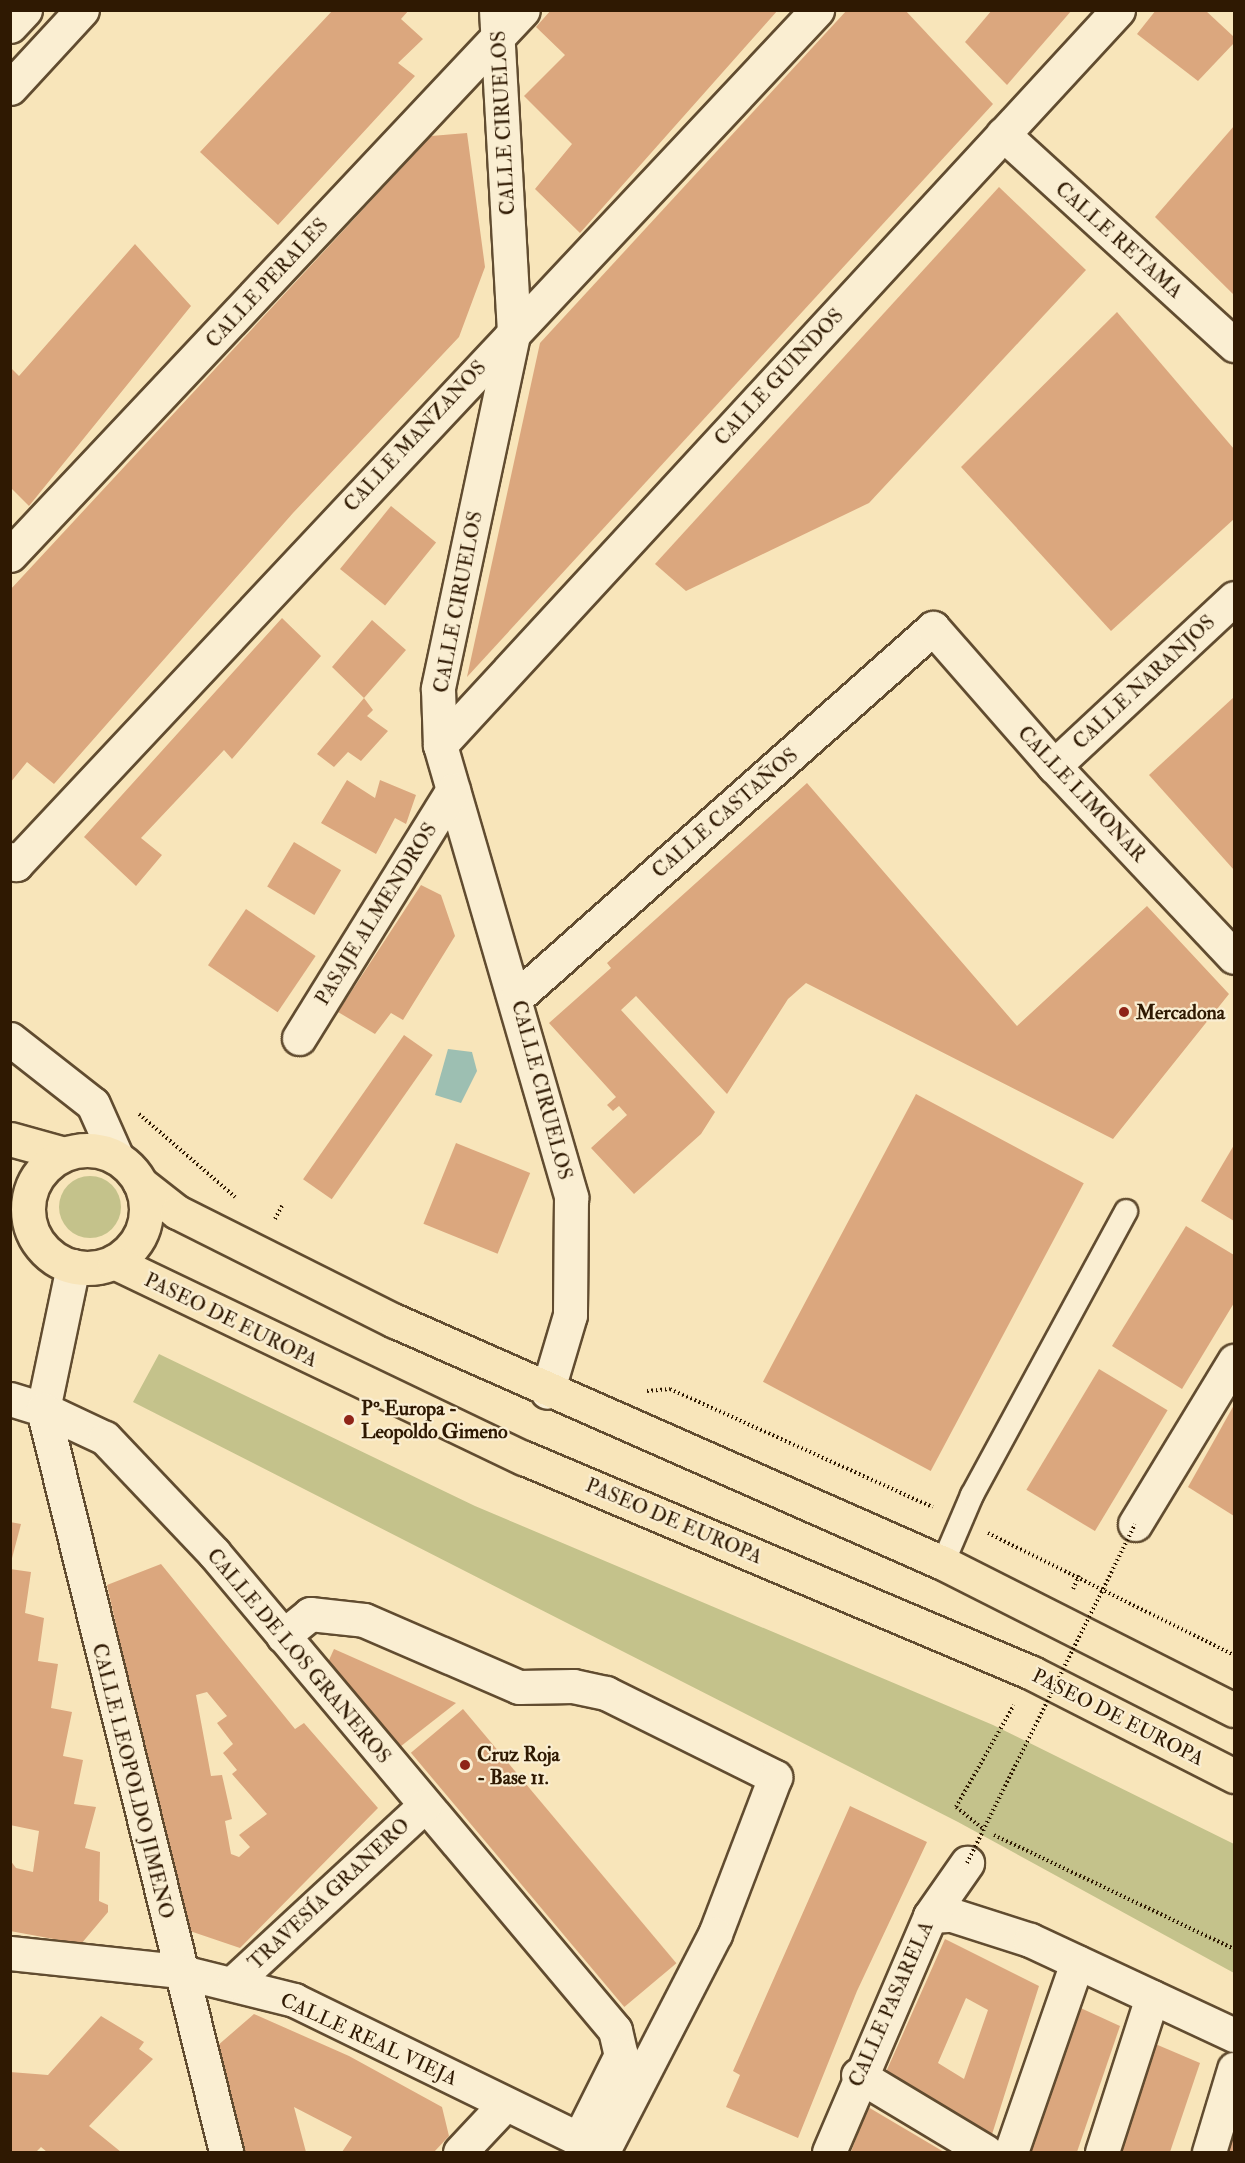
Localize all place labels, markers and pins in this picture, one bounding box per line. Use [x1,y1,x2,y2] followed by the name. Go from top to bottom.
[1136,1000,1225,1024] place label: Mercadona
[1117,1005,1131,1019] marker: Mercadona
[361,1396,508,1443] place label: Pº Europa - Leopoldo Gimeno
[342,1413,356,1427] marker: Pº Europa - Leopoldo Gimeno
[477,1742,560,1789] place label: Cruz Roja - Base 11.
[458,1758,472,1772] marker: Cruz Roja - Base 11.

